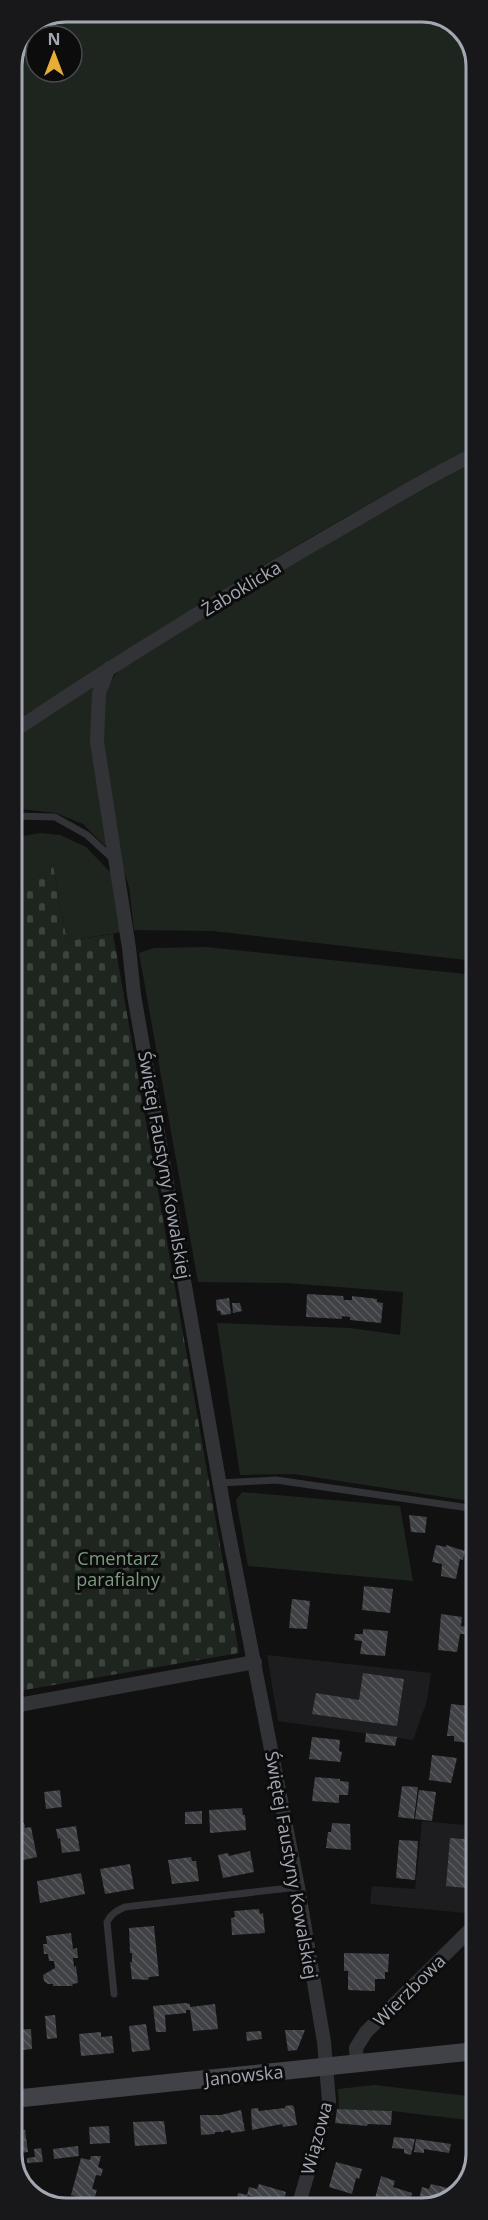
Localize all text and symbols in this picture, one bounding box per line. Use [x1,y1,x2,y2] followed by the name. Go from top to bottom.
[24,24,84,84] north arrow
[47,28,61,50] text: N
[197,555,285,621] street label: Żaboklicka
[133,1049,197,1281] street label: Świętej Faustyny Kowalskiej
[76,1546,161,1591] park label: Cmentarz parafialny
[260,1749,324,1981] street label: Świętej Faustyny Kowalskiej
[368,1949,450,2031] street label: Wierzbowa
[202,2059,284,2091] street label: Janowska
[295,2099,337,2177] street label: Wiązowa

